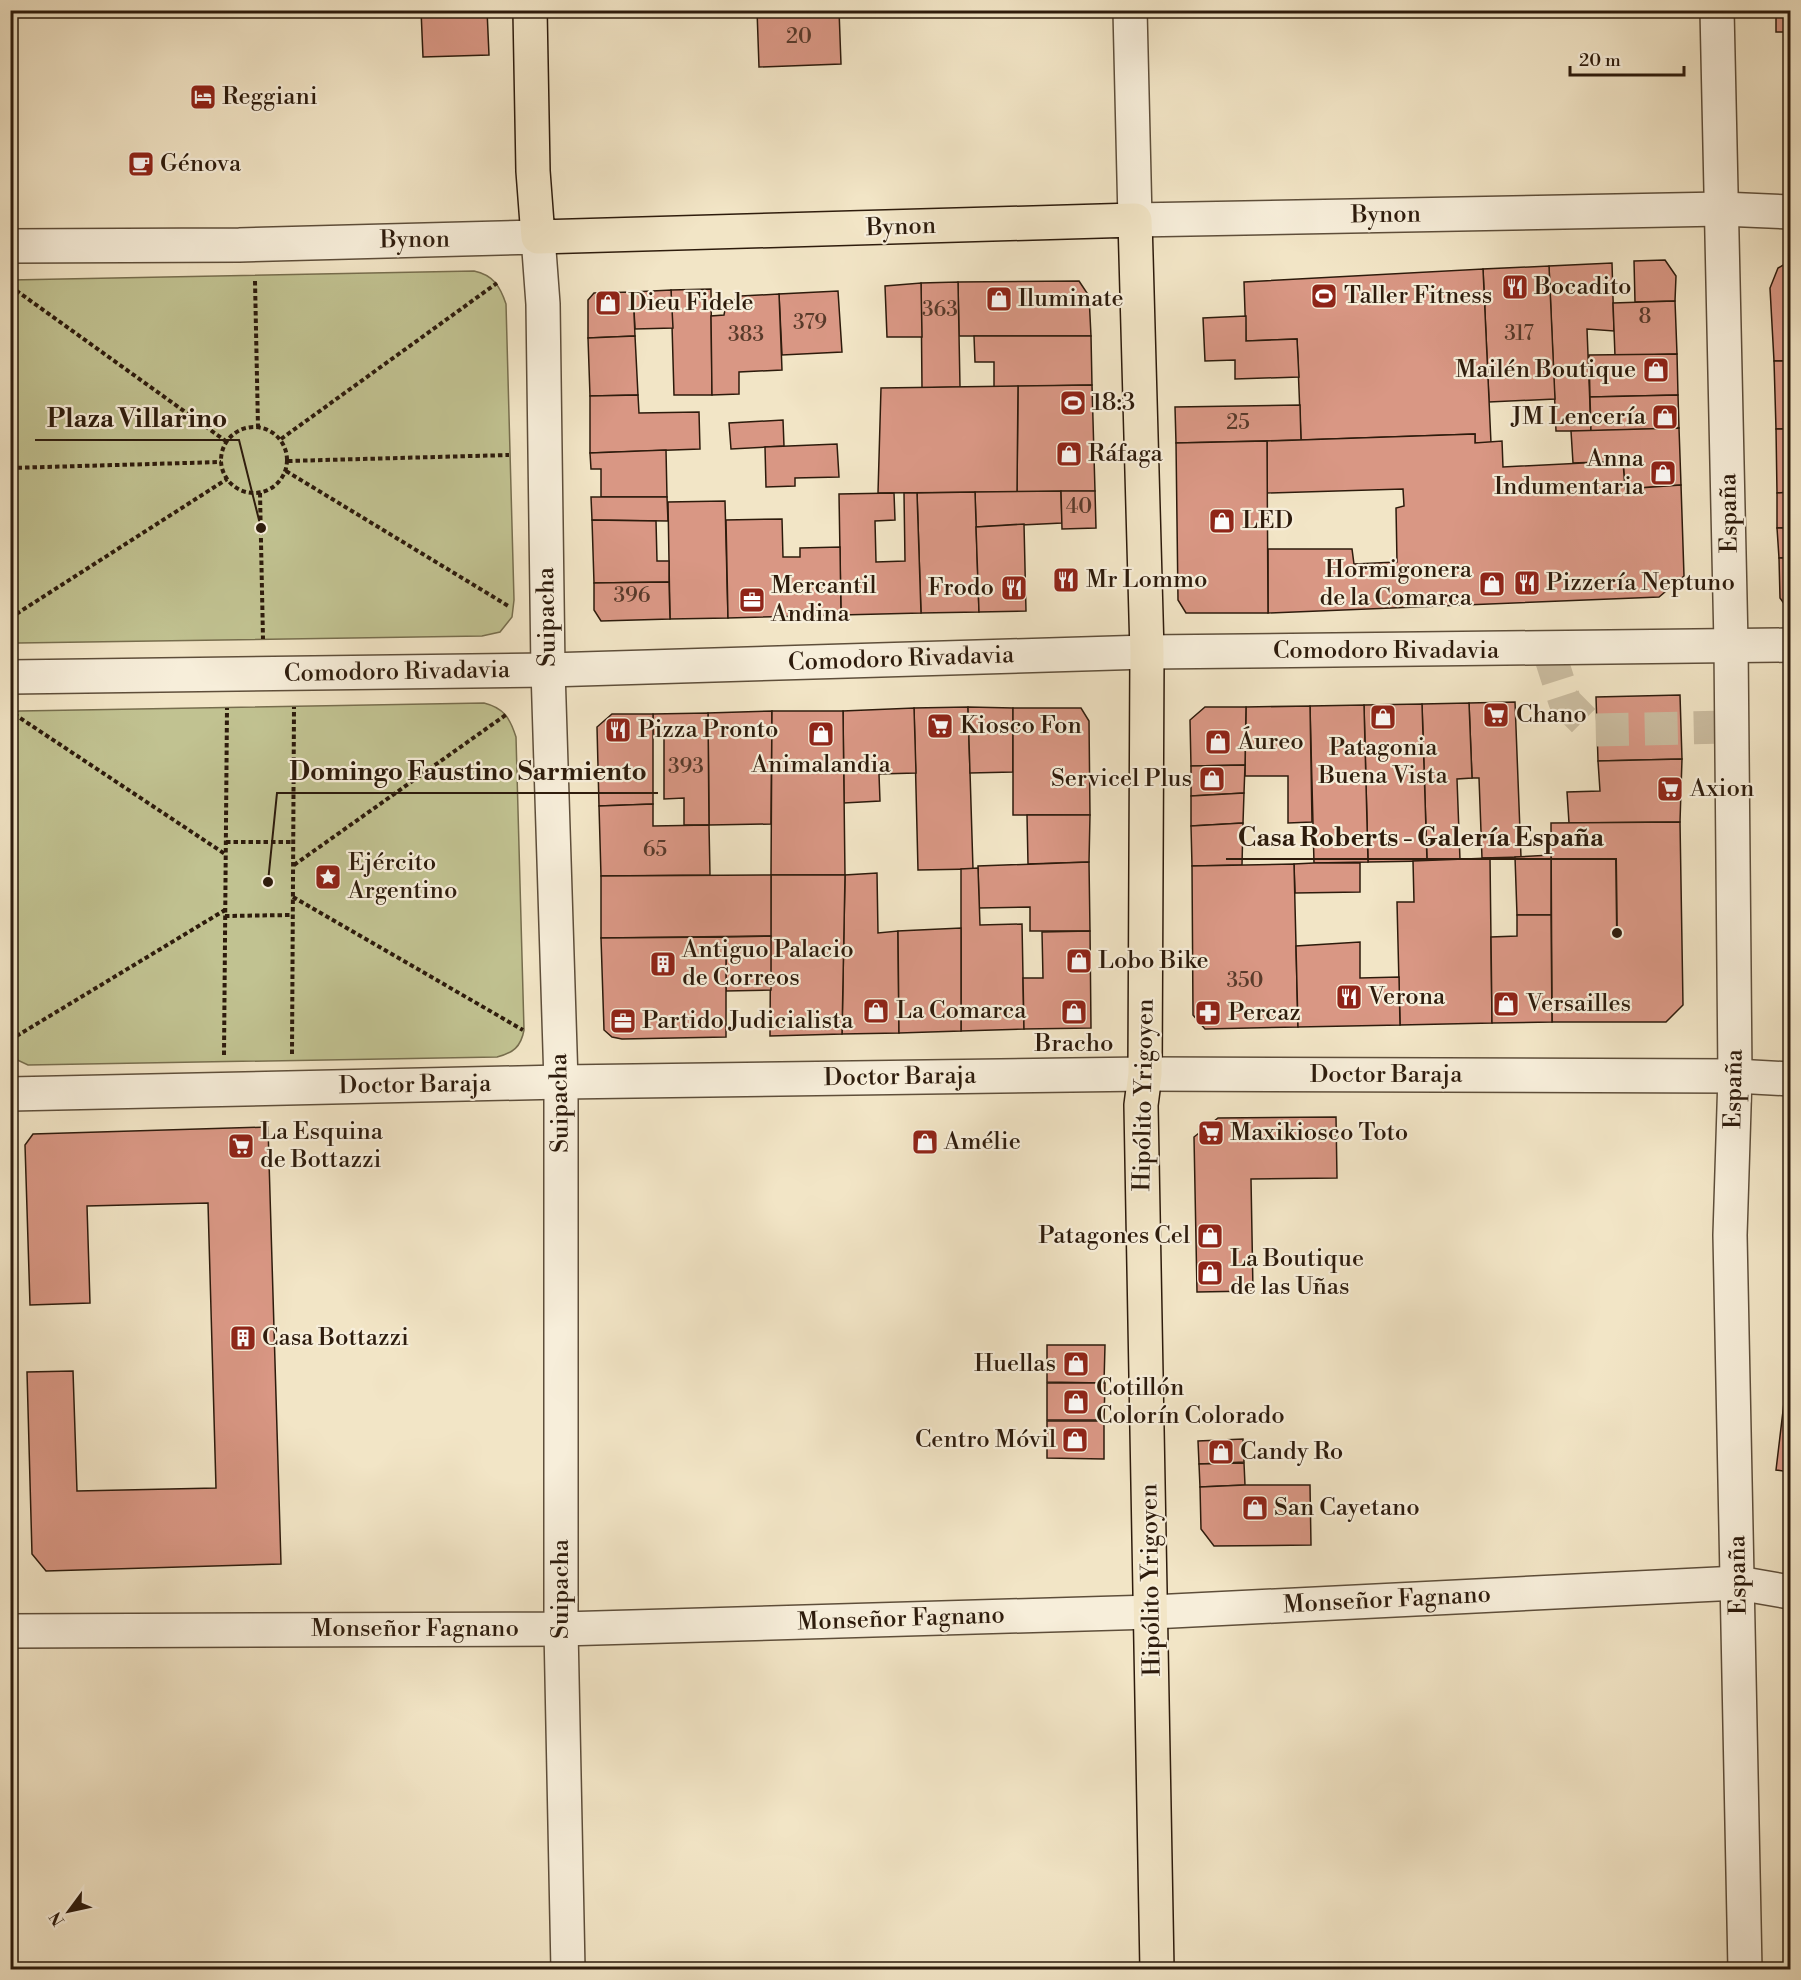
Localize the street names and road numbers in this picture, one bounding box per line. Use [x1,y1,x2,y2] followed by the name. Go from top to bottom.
[1350,199,1421,231] street label: Bynon
[864,211,937,243] street label: Bynon
[379,224,450,256] street label: Bynon
[1713,472,1745,553] street label: España
[531,566,563,667] street label: Suipacha
[1273,636,1500,666] street label: Comodoro Rivadavia
[787,640,1015,678] street label: Comodoro Rivadavia
[284,655,511,689] street label: Comodoro Rivadavia
[1127,998,1161,1192] street label: Hipólito Yrigoyen
[1718,1048,1750,1129] street label: España
[544,1052,576,1153] street label: Suipacha
[1310,1060,1463,1090] street label: Doctor Baraja
[823,1061,977,1093] street label: Doctor Baraja
[338,1069,492,1101] street label: Doctor Baraja
[1134,1483,1168,1677] street label: Hipólito Yrigoyen
[1722,1534,1754,1615] street label: España
[546,1538,576,1639] street label: Suipacha
[1282,1580,1492,1620] street label: Monseñor Fagnano
[797,1600,1005,1638] street label: Monseñor Fagnano
[311,1614,519,1644] street label: Monseñor Fagnano

